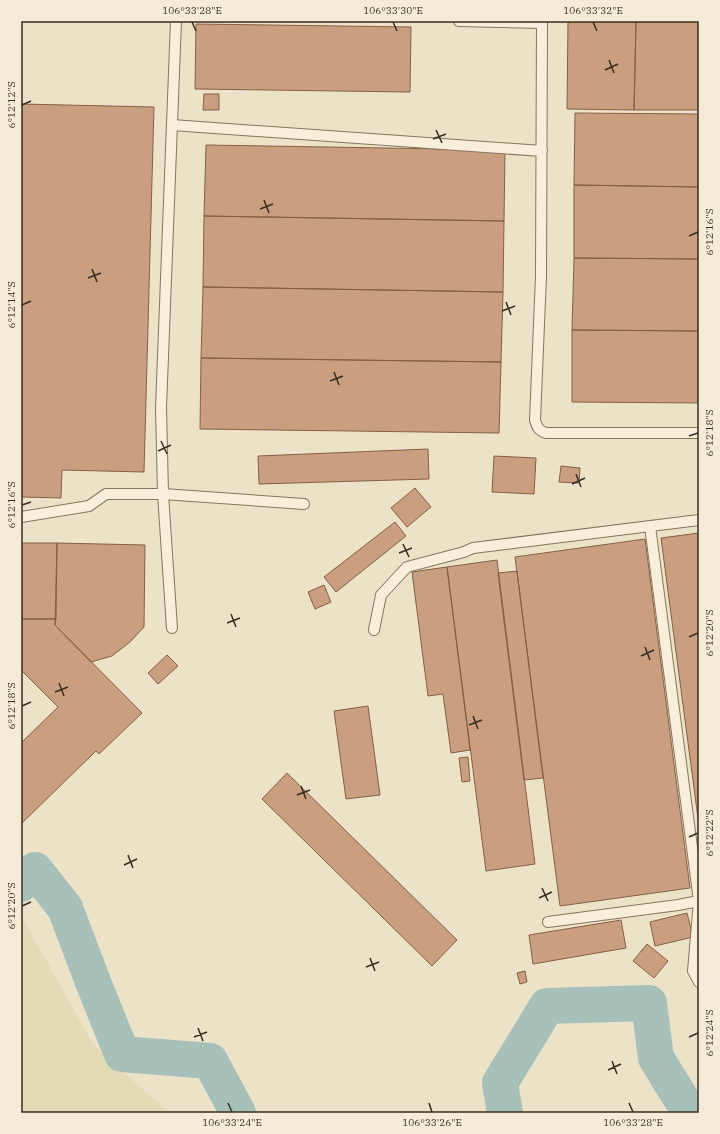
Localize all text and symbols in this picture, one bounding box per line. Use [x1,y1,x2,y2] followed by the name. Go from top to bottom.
[162,4,222,17] text: 106°33'28"E
[363,4,423,17] text: 106°33'30"E
[563,4,623,17] text: 106°33'32"E
[5,81,18,129] text: 6°12'12"S
[703,208,716,256] text: 6°12'16"S
[5,281,18,329] text: 6°12'14"S
[703,409,716,457] text: 6°12'18"S
[5,481,18,529] text: 6°12'16"S
[703,609,716,657] text: 6°12'20"S
[5,682,18,730] text: 6°12'18"S
[703,809,716,857] text: 6°12'22"S
[5,882,18,930] text: 6°12'20"S
[703,1009,716,1057] text: 6°12'24"S
[202,1116,262,1129] text: 106°33'24"E
[402,1116,462,1129] text: 106°33'26"E
[603,1116,663,1129] text: 106°33'28"E

